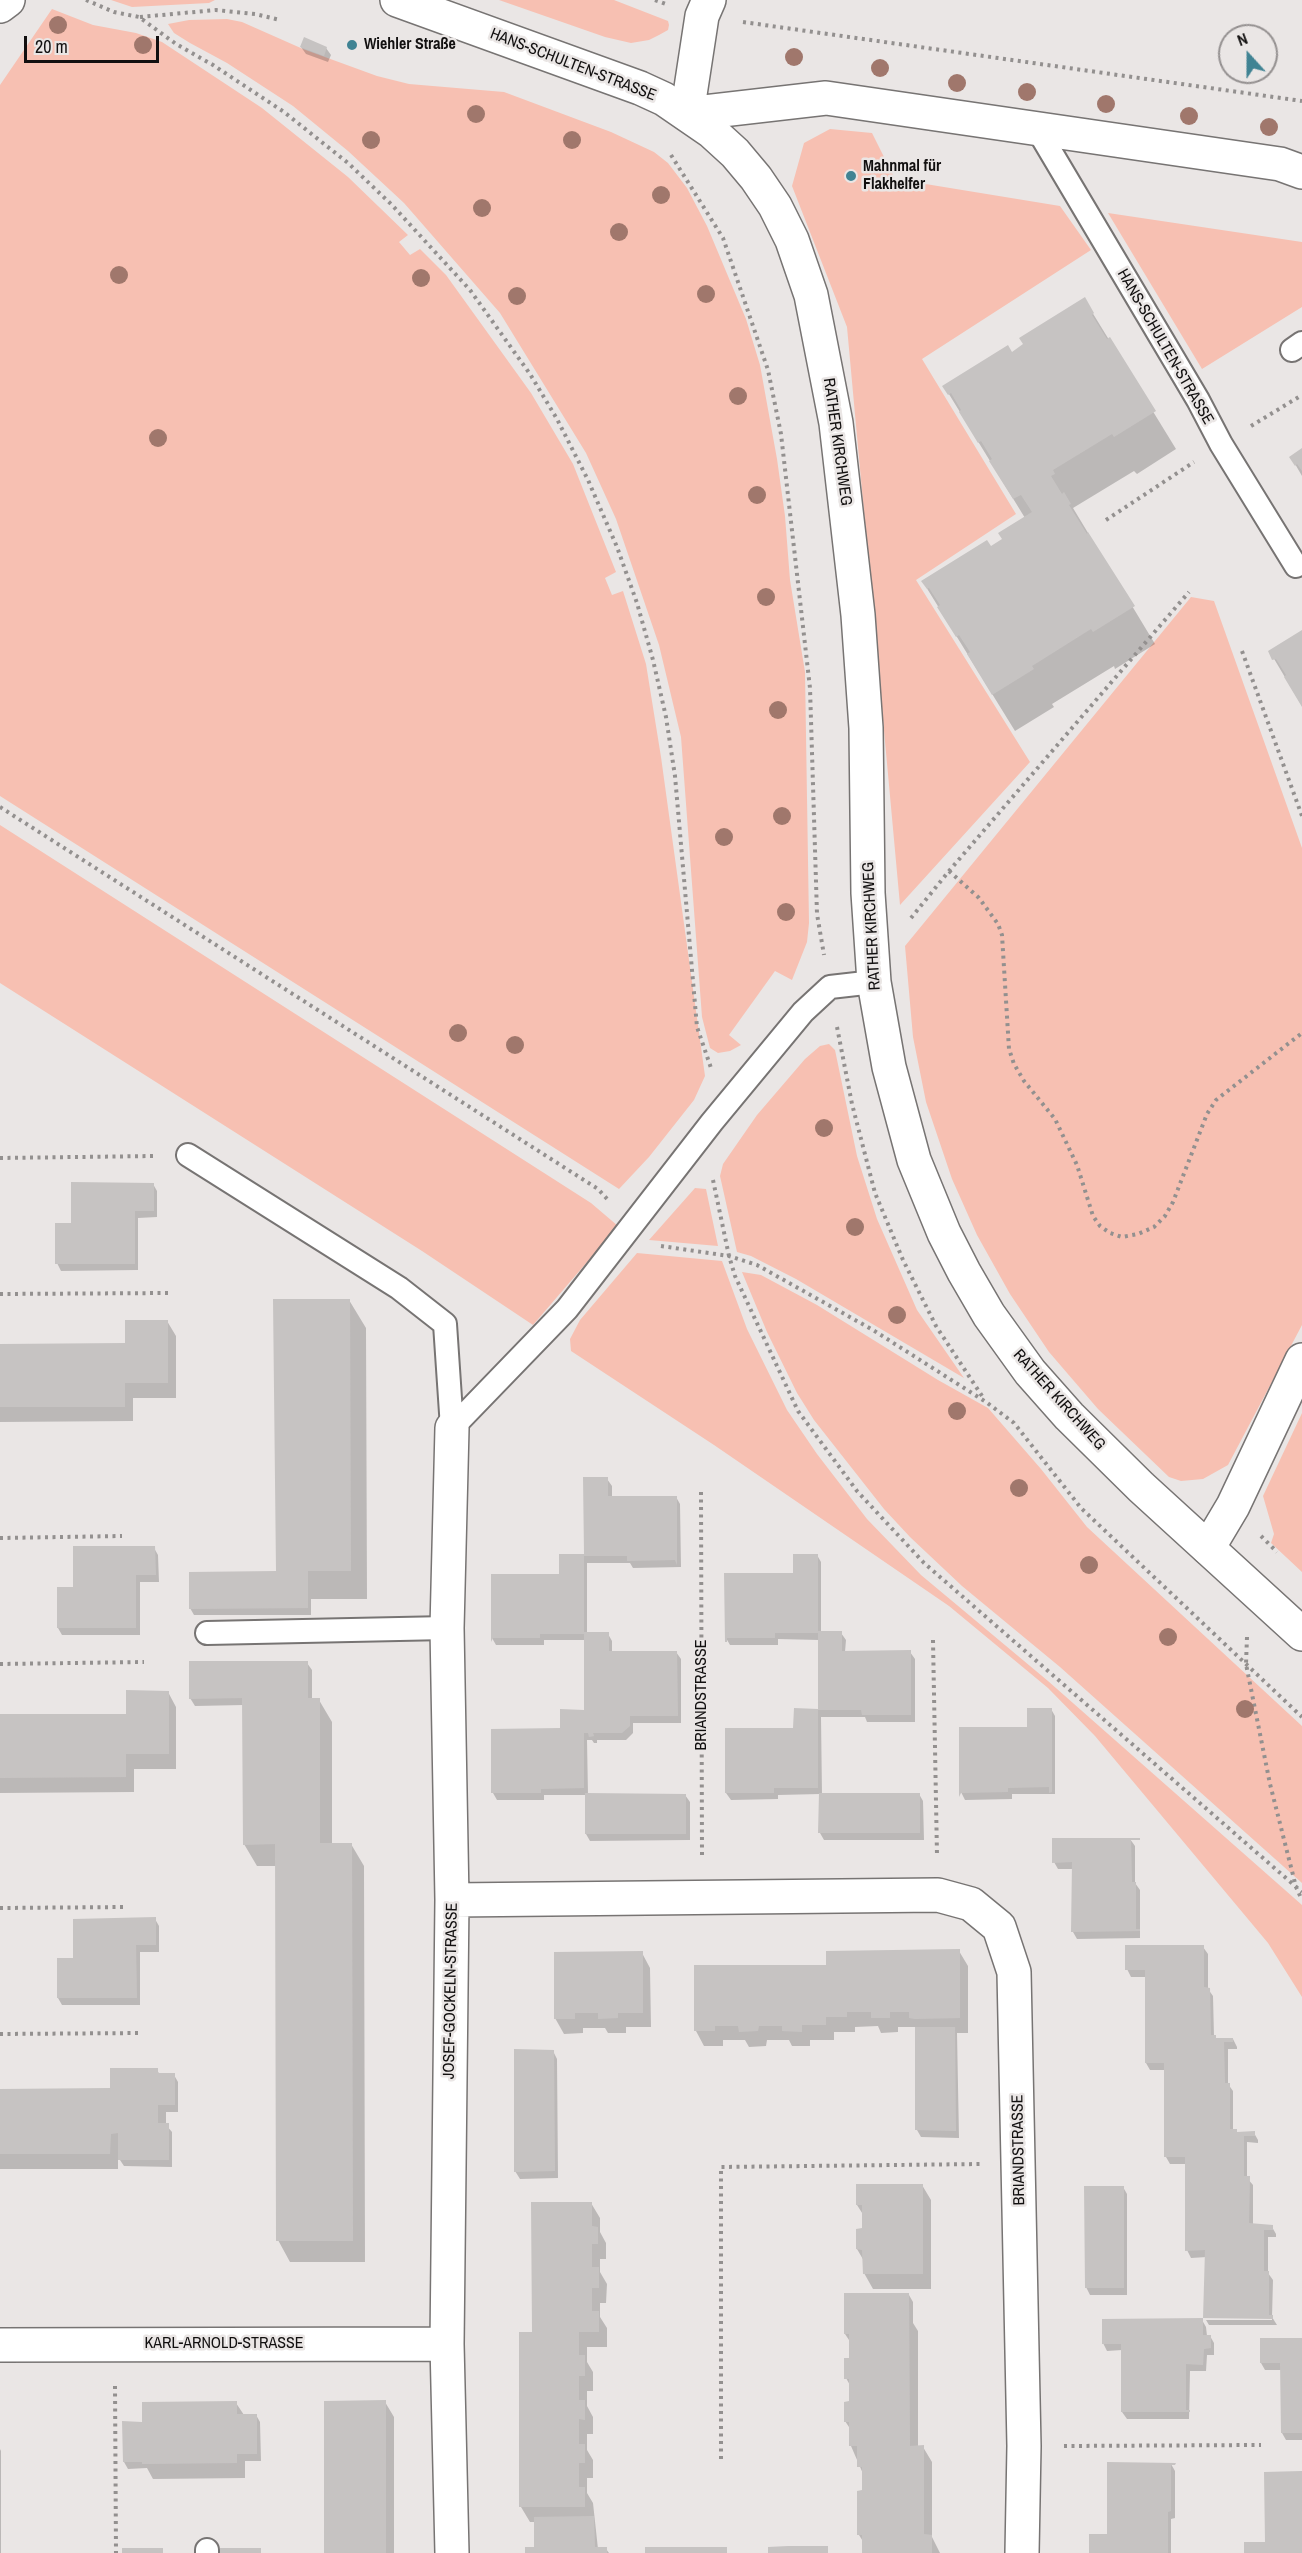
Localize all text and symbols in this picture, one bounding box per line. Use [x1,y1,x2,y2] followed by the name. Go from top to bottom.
[27,24,162,62] scale bar
[487,24,659,106] street label: HANS-SCHULTEN-STRASSE
[1218,24,1278,84] north arrow
[1234,27,1251,51] text: N
[35,34,68,59] text: 20 m
[364,35,456,55] place label: Wiehler Straße
[345,38,359,52] marker: Wiehler Straße
[863,157,941,195] place label: Mahnmal für Flakhelfer
[844,169,858,183] marker: Mahnmal für Flakhelfer
[1113,266,1217,428] street label: HANS-SCHULTEN-STRASSE
[819,377,855,507] street label: RATHER KIRCHWEG
[859,861,885,991] street label: RATHER KIRCHWEG
[1009,1346,1109,1454] street label: RATHER KIRCHWEG
[692,1640,712,1750] street label: BRIANDSTRASSE
[440,1903,462,2079] street label: JOSEF-GOCKELN-STRASSE
[1008,2094,1030,2206] street label: BRIANDSTRASSE
[145,2334,303,2354] street label: KARL-ARNOLD-STRASSE

